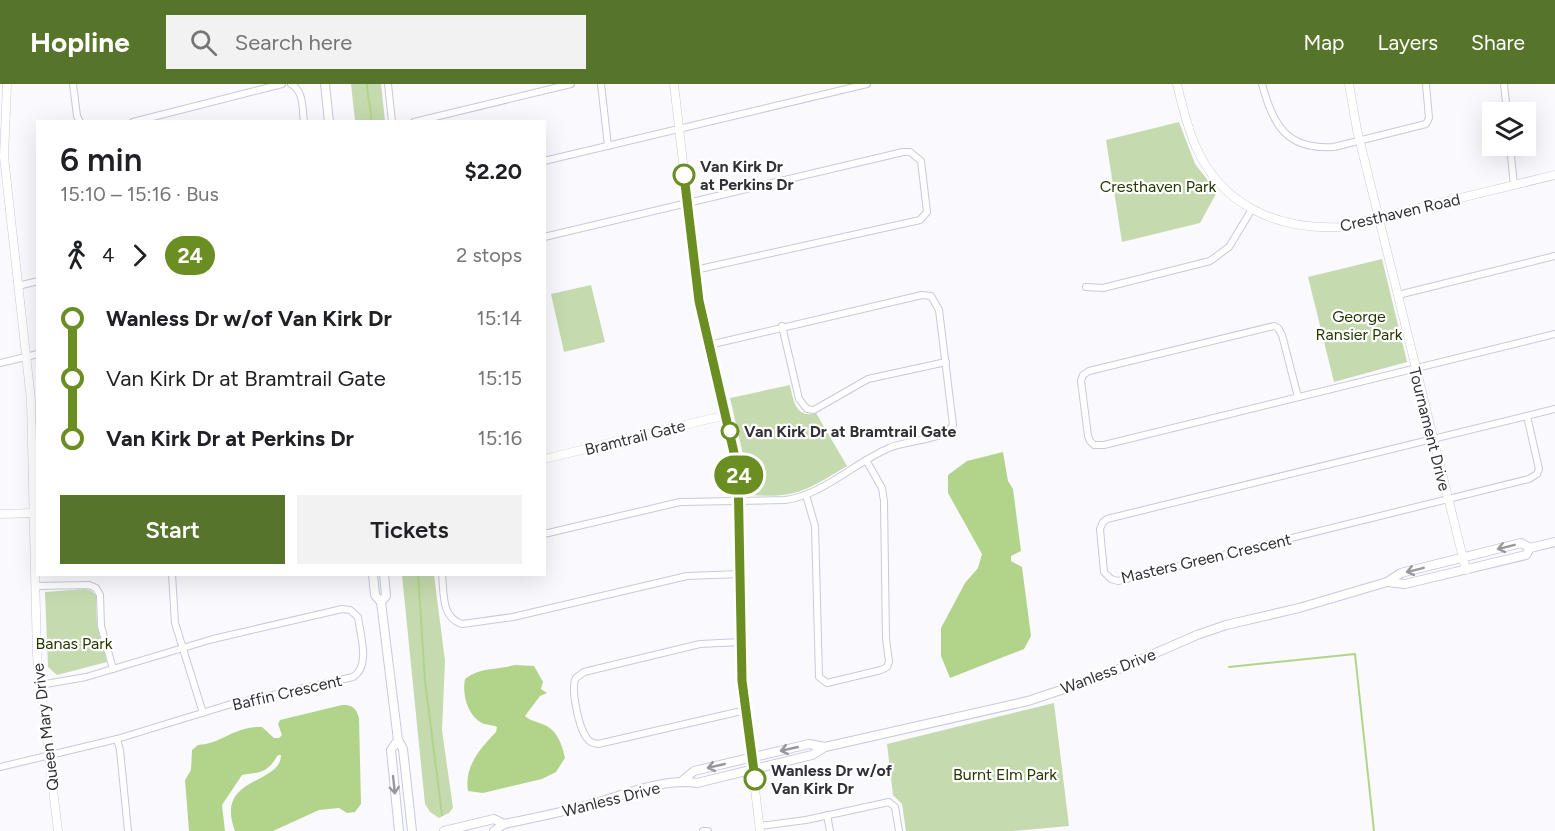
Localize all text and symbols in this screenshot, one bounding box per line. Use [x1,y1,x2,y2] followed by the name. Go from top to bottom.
[166,15,586,69] search box
[30,25,130,59] text: Hopline
[187,26,220,59] icon: search
[235,29,352,56] text: Search here
[1304,30,1344,55] text: Map
[1377,30,1438,55] text: Layers
[1471,30,1525,55] text: Share
[1482,102,1536,156] map controls
[1482,102,1536,156] button: layers
[60,140,142,179] text: 6 min
[700,157,794,194] place label: Van Kirk Dr at Perkins Dr
[465,158,522,185] text: $2.20
[673,164,695,186] marker: Van Kirk Dr at Perkins Dr
[1100,177,1216,196] park label: Cresthaven Park
[60,182,219,206] text: 15:10 – 15:16 · Bus
[1338,189,1462,236] street label: Cresthaven Road
[60,239,93,272] icon: walk
[123,239,156,272] icon: forward
[102,243,114,267] text: 4
[177,243,203,268] text: 24
[456,243,522,267] text: 2 stops
[106,305,392,332] text: Wanless Dr w/of Van Kirk Dr
[477,306,522,330] text: 15:14
[1316,307,1403,344] park label: George Ransier Park
[106,365,386,392] text: Van Kirk Dr at Bramtrail Gate
[1405,365,1454,493] street label: Tournament Drive
[477,366,522,390] text: 15:15
[583,416,688,459] street label: Bramtrail Gate
[721,422,739,440] marker: Van Kirk Dr at Bramtrail Gate
[744,422,957,441] place label: Van Kirk Dr at Bramtrail Gate
[106,425,354,452] text: Van Kirk Dr at Perkins Dr
[478,426,522,450] text: 15:16
[712,456,766,494] line badge: 24
[726,463,752,488] text: 24
[60,495,285,564] button: Start
[297,495,522,564] button: Tickets
[1119,530,1293,587] street label: Masters Green Crescent
[1496,542,1515,554] one-way arrow
[1406,564,1425,576] one-way arrow
[36,634,113,653] park label: Banas Park
[1058,645,1158,698] street label: Wanless Drive
[28,662,63,792] street label: Queen Mary Drive
[230,671,344,714] street label: Baffin Crescent
[779,743,798,755] one-way arrow
[707,760,726,772] one-way arrow
[771,761,893,798] place label: Wanless Dr w/of Van Kirk Dr
[953,765,1057,784] park label: Burnt Elm Park
[744,768,766,790] marker: Wanless Dr w/of Van Kirk Dr
[389,774,400,794] one-way arrow
[560,778,662,821] street label: Wanless Drive

